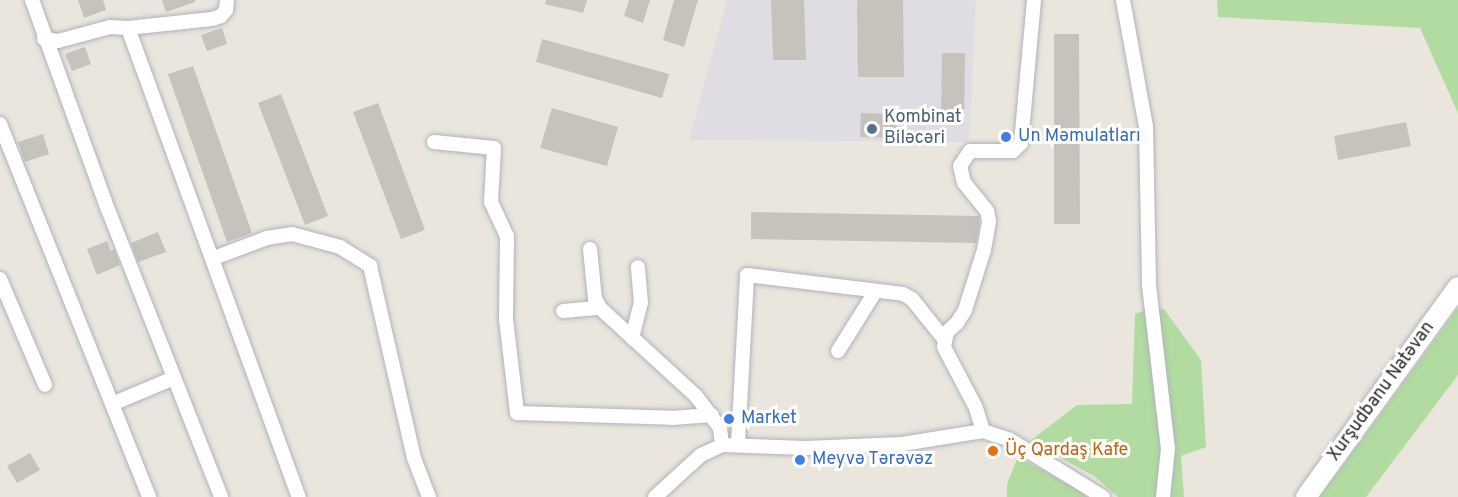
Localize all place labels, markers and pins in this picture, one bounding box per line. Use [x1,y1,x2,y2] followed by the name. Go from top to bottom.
[884,108,962,150] place label: Kombinat Biləcəri
[865,122,879,136] marker: Kombinat Biləcəri
[1018,126,1141,148] place label: Un Məmulatları
[999,130,1013,144] marker: Un Məmulatları
[741,408,797,430] place label: Market
[722,412,736,426] marker: Market
[1005,440,1128,462] place label: Üç Qardaş Kafe
[986,444,1000,458] marker: Üç Qardaş Kafe
[812,449,934,471] place label: Meyvə Tərəvəz
[793,453,807,467] marker: Meyvə Tərəvəz

